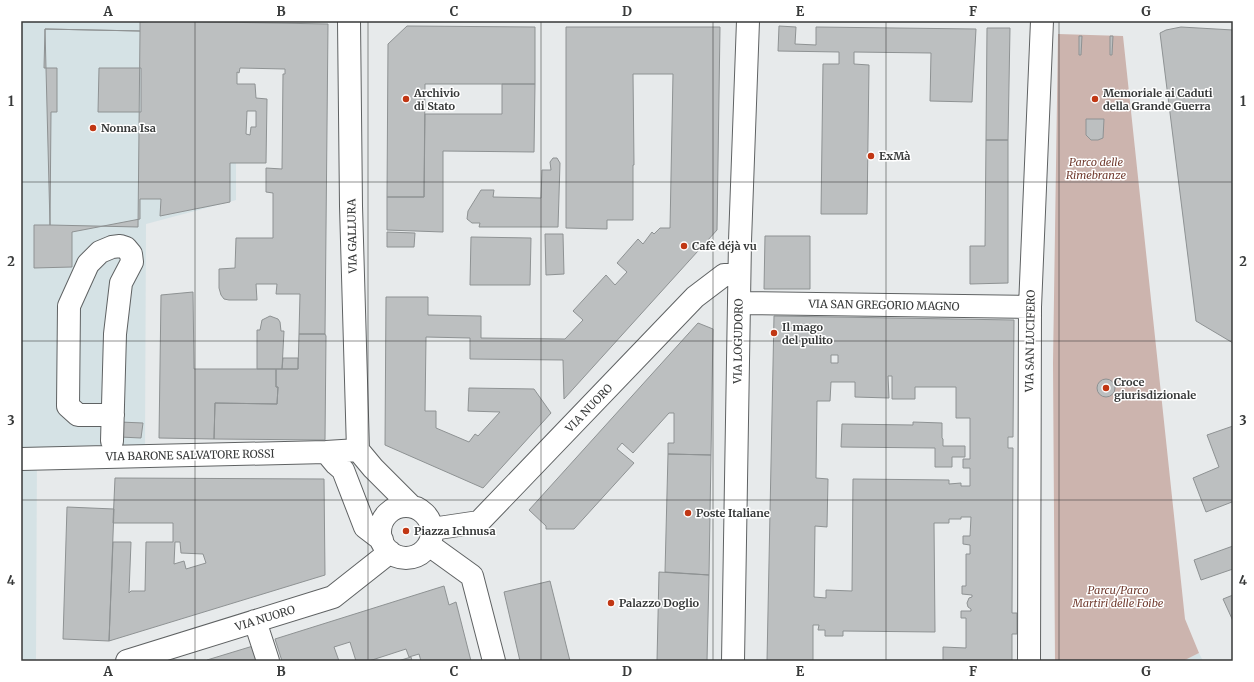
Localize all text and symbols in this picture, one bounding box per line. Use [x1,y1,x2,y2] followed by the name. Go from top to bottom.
[102,3,113,20] text: A
[276,3,286,20] text: B
[450,3,459,20] text: C
[622,3,632,20] text: D
[796,3,805,20] text: E
[969,3,977,20] text: F
[1141,3,1151,20] text: G
[413,86,460,113] place label: Archivio di Stato
[1103,86,1213,113] place label: Memoriale ai Caduti della Grande Guerra
[8,93,14,110] text: 1
[1240,93,1246,110] text: 1
[401,94,411,104] marker: Archivio di Stato
[1090,94,1100,104] marker: Memoriale ai Caduti della Grande Guerra
[101,121,156,135] place label: Nonna Isa
[88,123,98,133] marker: Nonna Isa
[879,149,911,163] place label: ExMà
[866,151,876,161] marker: ExMà
[1066,155,1126,182] park label: Parco delle Rimebranze
[344,198,360,275] street label: VIA GALLURA
[692,239,757,253] place label: Cafè déjà vu
[679,241,689,251] marker: Cafè déjà vu
[7,253,15,270] text: 2
[1239,253,1247,270] text: 2
[1022,290,1038,393] street label: VIA SAN LUCIFERO
[807,297,960,313] street label: VIA SAN GREGORIO MAGNO
[730,298,746,385] street label: VIA LOGUDORO
[782,320,833,347] place label: Il mago del pulito
[769,328,779,338] marker: Il mago del pulito
[1114,375,1196,402] place label: Croce giurisdizionale
[562,381,616,436] street label: VIA NUORO
[1101,383,1111,393] marker: Croce giurisdizionale
[7,412,15,429] text: 3
[1239,412,1247,429] text: 3
[104,447,275,463] street label: VIA BARONE SALVATORE ROSSI
[696,506,770,520] place label: Poste Italiane
[683,508,693,518] marker: Poste Italiane
[414,524,496,538] place label: Piazza Ichnusa
[401,526,411,536] marker: Piazza Ichnusa
[7,572,16,589] text: 4
[1239,572,1248,589] text: 4
[1072,583,1164,610] park label: Parcu/Parco Martiri delle Foibe
[619,596,700,610] place label: Palazzo Doglio
[606,598,616,608] marker: Palazzo Doglio
[232,602,297,634] street label: VIA NUORO
[102,663,113,680] text: A
[276,663,286,680] text: B
[450,663,459,680] text: C
[622,663,632,680] text: D
[796,663,805,680] text: E
[969,663,977,680] text: F
[1141,663,1151,680] text: G

